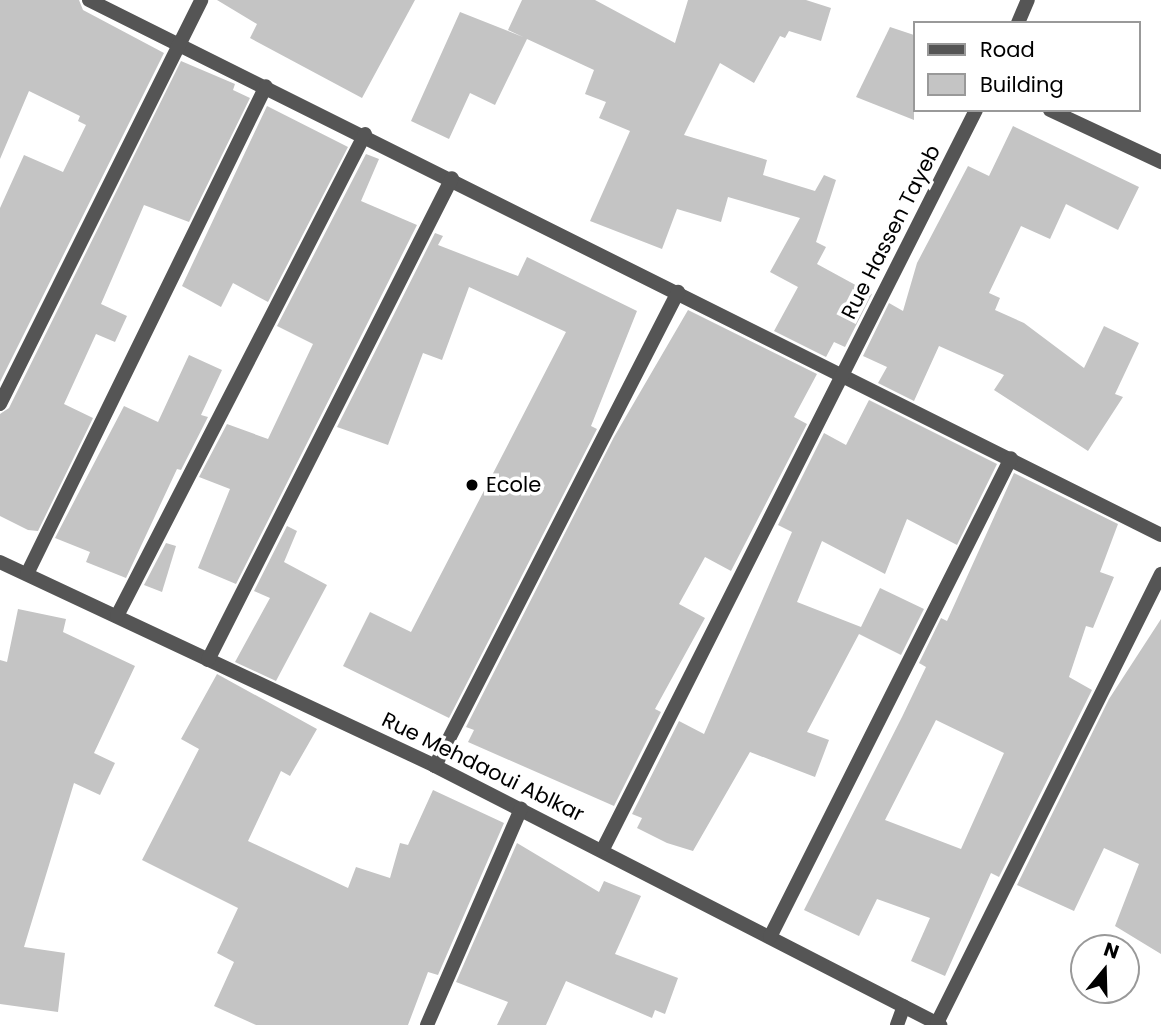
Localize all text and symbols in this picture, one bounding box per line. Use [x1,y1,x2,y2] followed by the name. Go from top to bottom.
[912,21,1140,112] legend
[980,35,1035,64] text: Road
[980,70,1064,99] text: Building
[836,141,946,323] street label: Rue Hassen Tayeb
[486,472,541,498] place label: Ecole
[464,477,480,493] marker: Ecole
[378,707,588,827] street label: Rue Mehdaoui Ablkar
[1070,934,1140,1004] north arrow
[1100,935,1122,966] text: N

